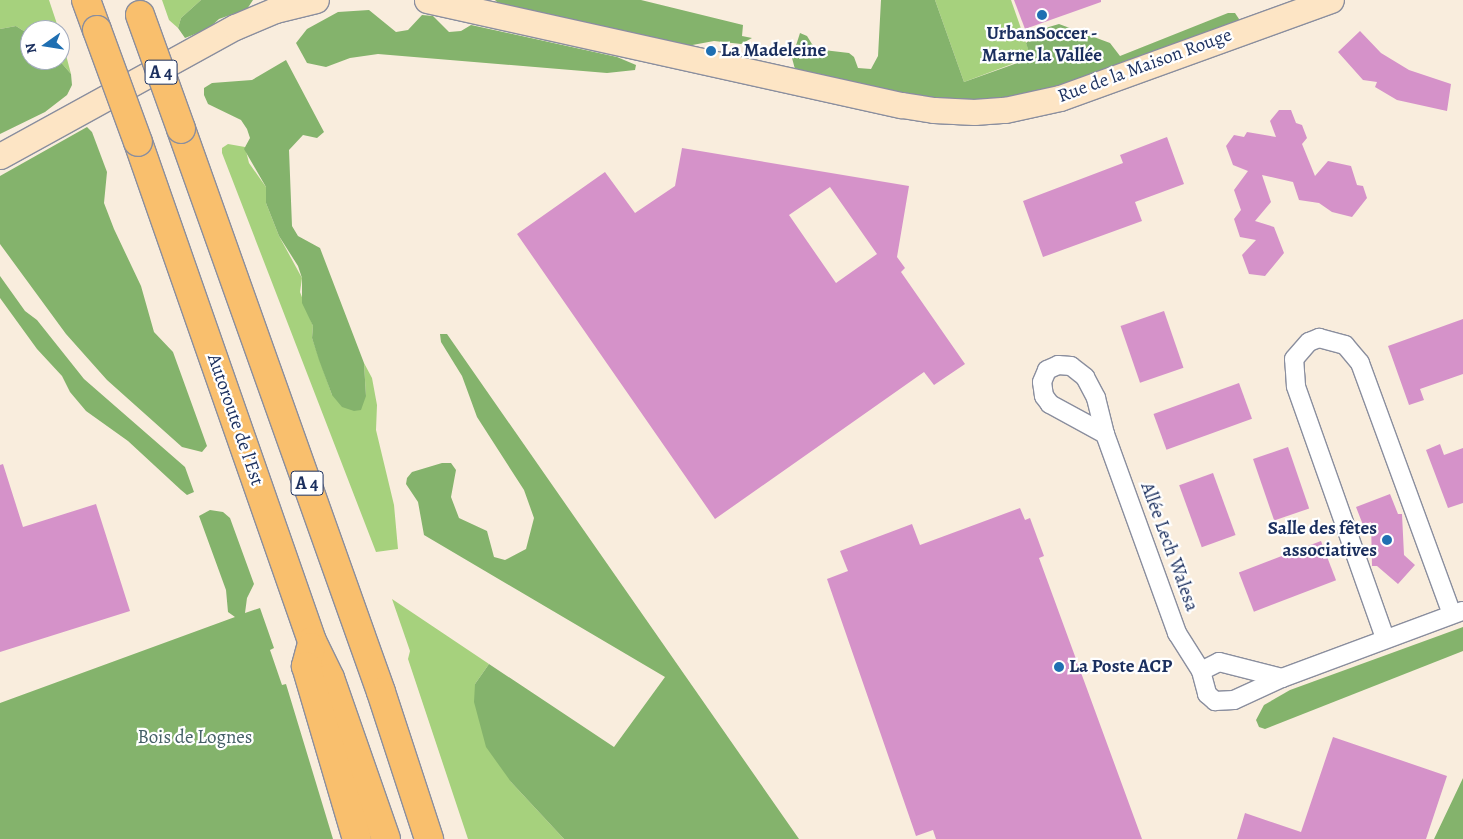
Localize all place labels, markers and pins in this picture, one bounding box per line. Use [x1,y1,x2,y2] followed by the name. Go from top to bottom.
[1036,9,1048,21] marker: UrbanSoccer - Marne la Vallée
[982,23,1102,67] place label: UrbanSoccer - Marne la Vallée
[721,40,826,62] place label: La Madeleine
[705,45,717,57] marker: La Madeleine
[1268,518,1377,562] place label: Salle des fêtes associatives
[1381,534,1393,546] marker: Salle des fêtes associatives
[1069,656,1172,678] place label: La Poste ACP
[1053,661,1065,673] marker: La Poste ACP

